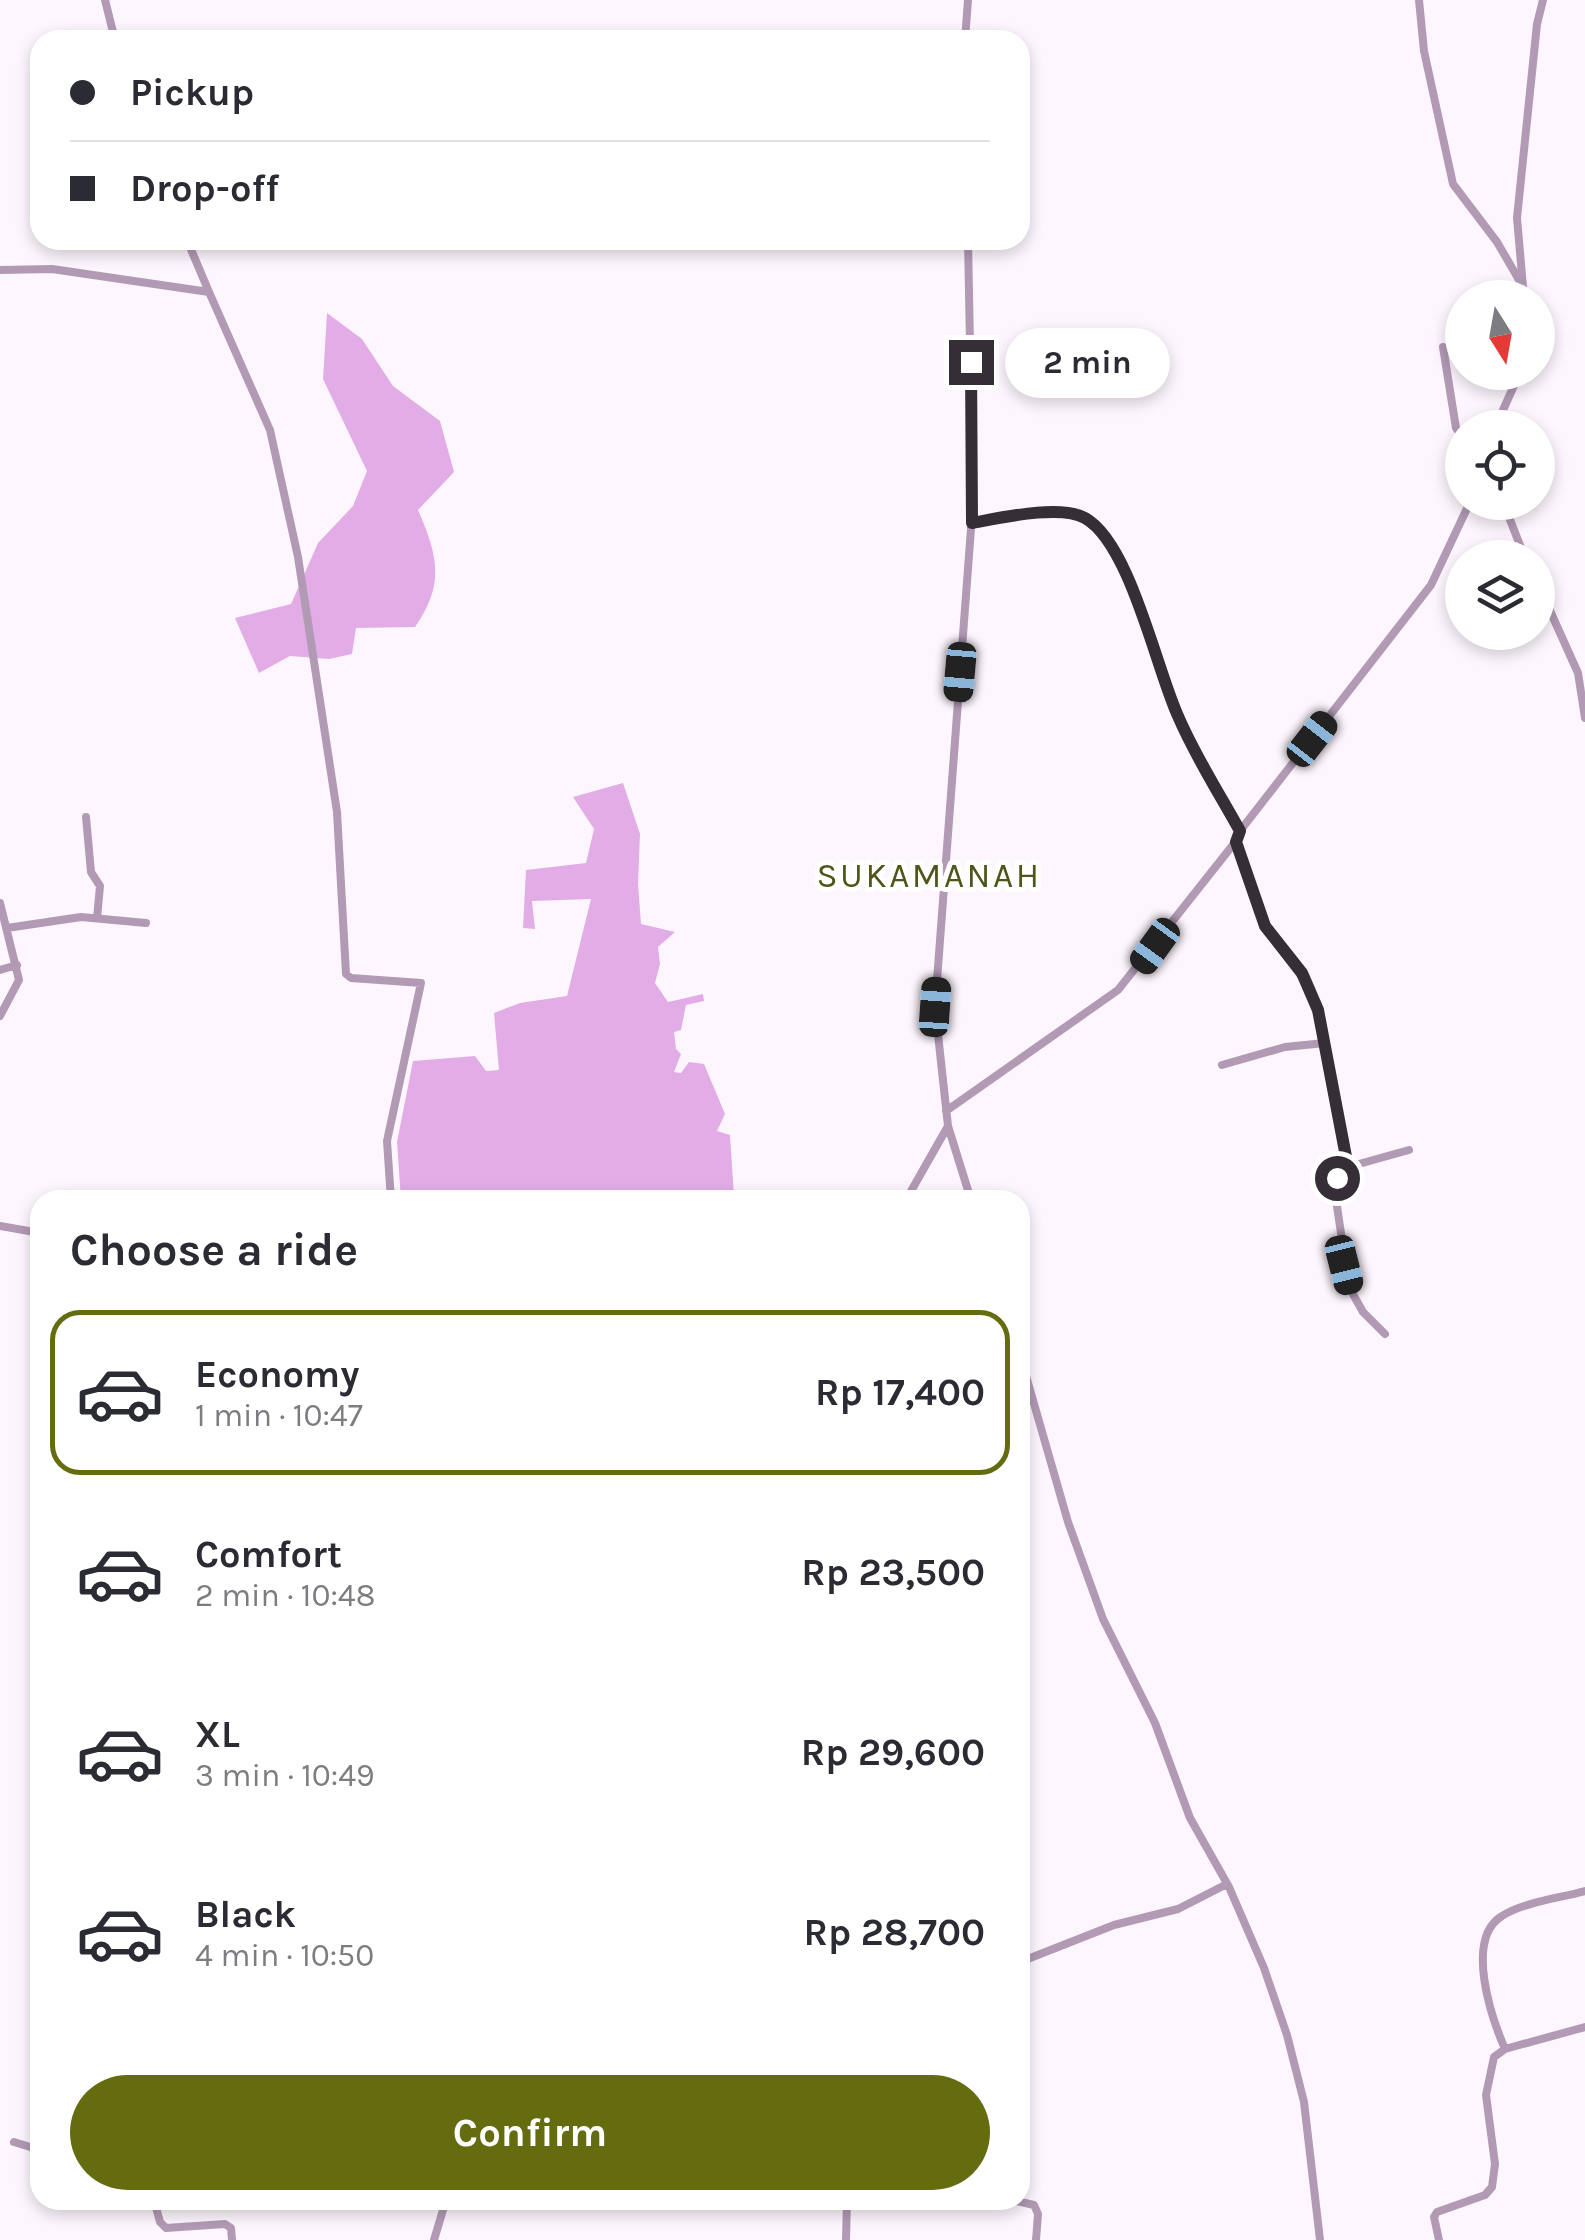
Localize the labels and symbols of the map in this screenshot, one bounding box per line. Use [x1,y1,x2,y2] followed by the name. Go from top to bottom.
[1445,280,1555,390] north arrow
[1006,327,1171,397] callout: 2 min
[949,340,994,385] route end
[942,641,978,703] car
[1282,706,1342,772] car
[816,855,1042,896] district label: SUKAMANAH
[1125,913,1185,979] car
[918,976,952,1038] car
[1315,1156,1360,1201] route start
[1322,1232,1366,1298] car

